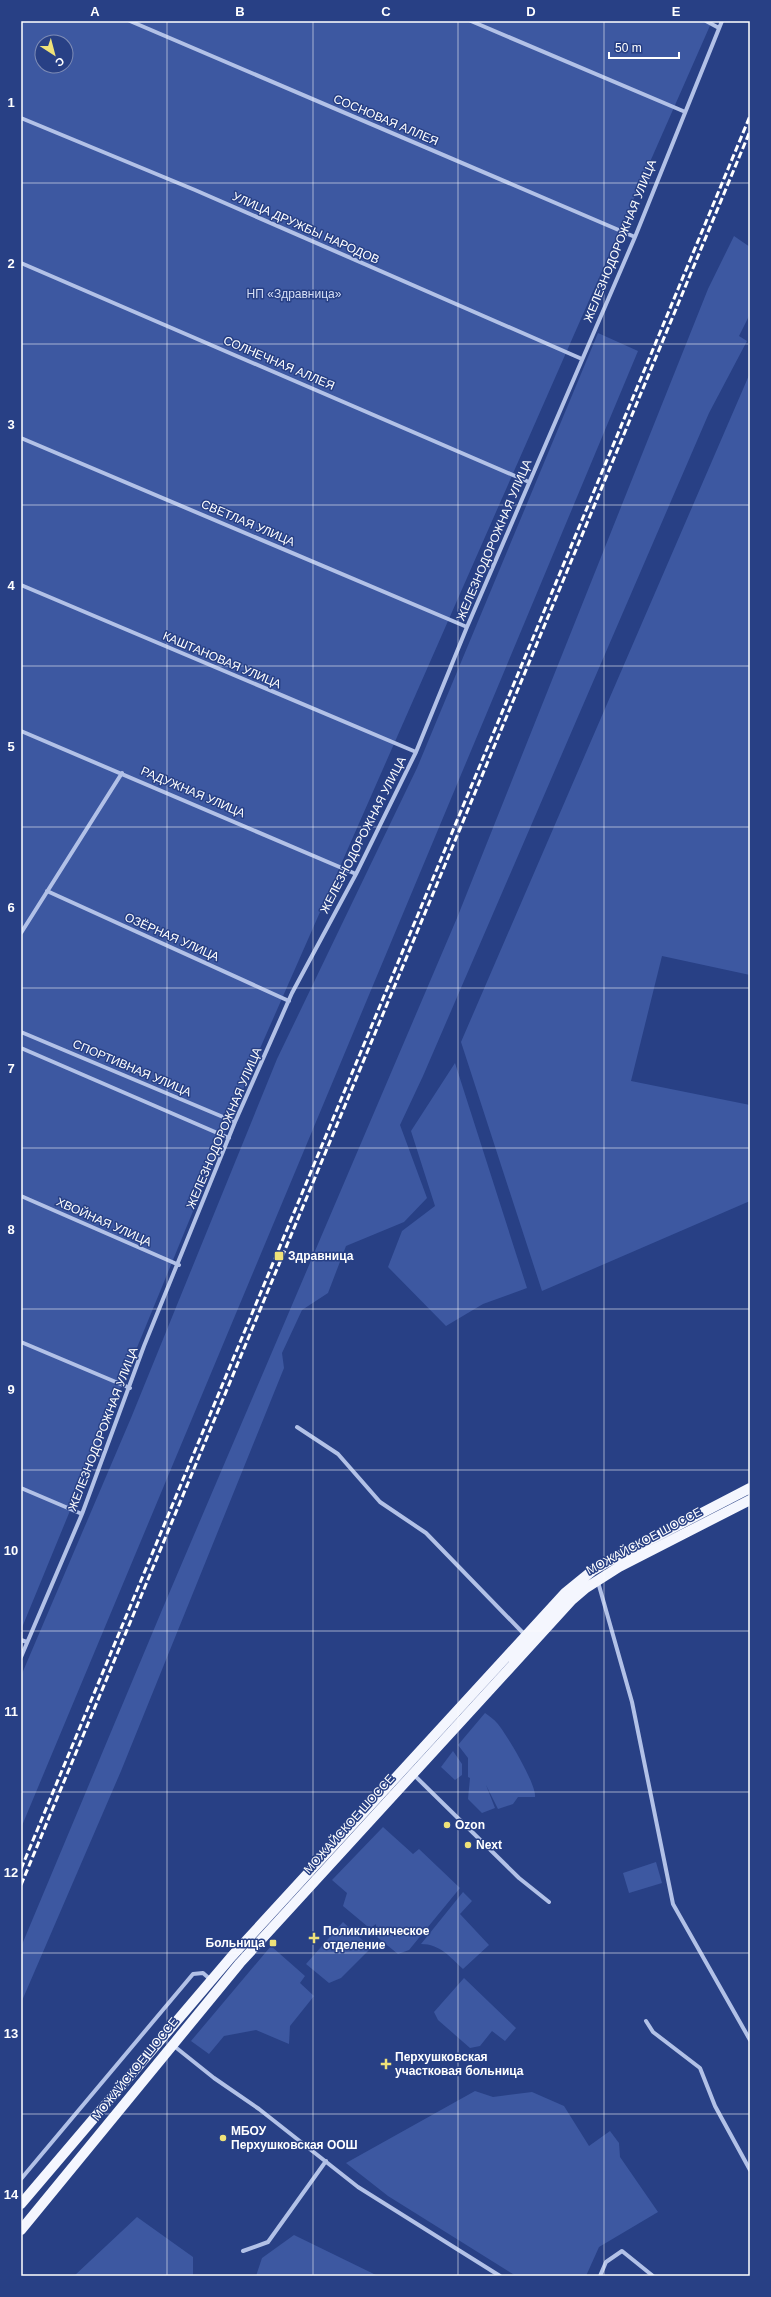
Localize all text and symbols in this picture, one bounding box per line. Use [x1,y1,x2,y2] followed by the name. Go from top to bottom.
[90,4,100,19] text: A
[235,4,245,19] text: B
[381,4,391,19] text: C
[526,4,536,19] text: D
[672,4,681,19] text: E
[34,34,74,74] north arrow
[609,34,679,60] scale bar
[615,41,642,55] text: 50 m
[53,55,67,69] text: С
[331,92,441,148] street label: СОСНОВАЯ АЛЛЕЯ
[7,95,15,110] text: 1
[581,158,659,324] street label: ЖЕЛЕЗНОДОРОЖНАЯ УЛИЦА
[230,189,382,267] street label: УЛИЦА ДРУЖБЫ НАРОДОВ
[7,256,15,271] text: 2
[247,287,342,301] park label: НП «Здравница»
[221,333,337,393] street label: СОЛНЕЧНАЯ АЛЛЕЯ
[7,417,15,432] text: 3
[454,457,534,623] street label: ЖЕЛЕЗНОДОРОЖНАЯ УЛИЦА
[199,497,297,549] street label: СВЕТЛАЯ УЛИЦА
[7,578,15,593] text: 4
[161,629,283,691] street label: КАШТАНОВАЯ УЛИЦА
[7,739,15,754] text: 5
[317,754,409,916] street label: ЖЕЛЕЗНОДОРОЖНАЯ УЛИЦА
[139,764,247,820] street label: РАДУЖНАЯ УЛИЦА
[7,900,15,915] text: 6
[123,910,221,964] street label: ОЗЁРНАЯ УЛИЦА
[71,1037,193,1099] street label: СПОРТИВНАЯ УЛИЦА
[184,1045,264,1211] street label: ЖЕЛЕЗНОДОРОЖНАЯ УЛИЦА
[7,1061,15,1076] text: 7
[54,1194,154,1249] street label: ХВОЙНАЯ УЛИЦА
[7,1222,15,1237] text: 8
[288,1249,354,1263] place label: Здравница
[273,1250,285,1262] marker: Здравница
[65,1345,141,1513] street label: ЖЕЛЕЗНОДОРОЖНАЯ УЛИЦА
[7,1382,15,1397] text: 9
[583,1504,704,1577] street label: МОЖАЙСКОЕ ШОССЕ
[4,1543,18,1558] text: 10
[4,1704,18,1719] text: 11
[300,1771,397,1876] street label: МОЖАЙСКОЕ ШОССЕ
[455,1818,485,1832] place label: Ozon
[442,1820,452,1830] marker: Ozon
[476,1838,502,1852] place label: Next
[463,1840,473,1850] marker: Next
[4,1865,18,1880] text: 12
[323,1924,430,1952] place label: Поликлиническое отделение
[308,1932,320,1944] marker: Поликлиническое отделение
[206,1936,265,1950] place label: Больница
[268,1938,278,1948] marker: Больница
[88,2014,181,2123] street label: МОЖАЙСКОЕ ШОССЕ
[4,2026,18,2041] text: 13
[395,2050,524,2078] place label: Перхушковская участковая больница
[380,2058,392,2070] marker: Перхушковская участковая больница
[231,2124,358,2152] place label: МБОУ Перхушковская ООШ
[218,2133,228,2143] marker: МБОУ Перхушковская ООШ
[4,2187,19,2202] text: 14

